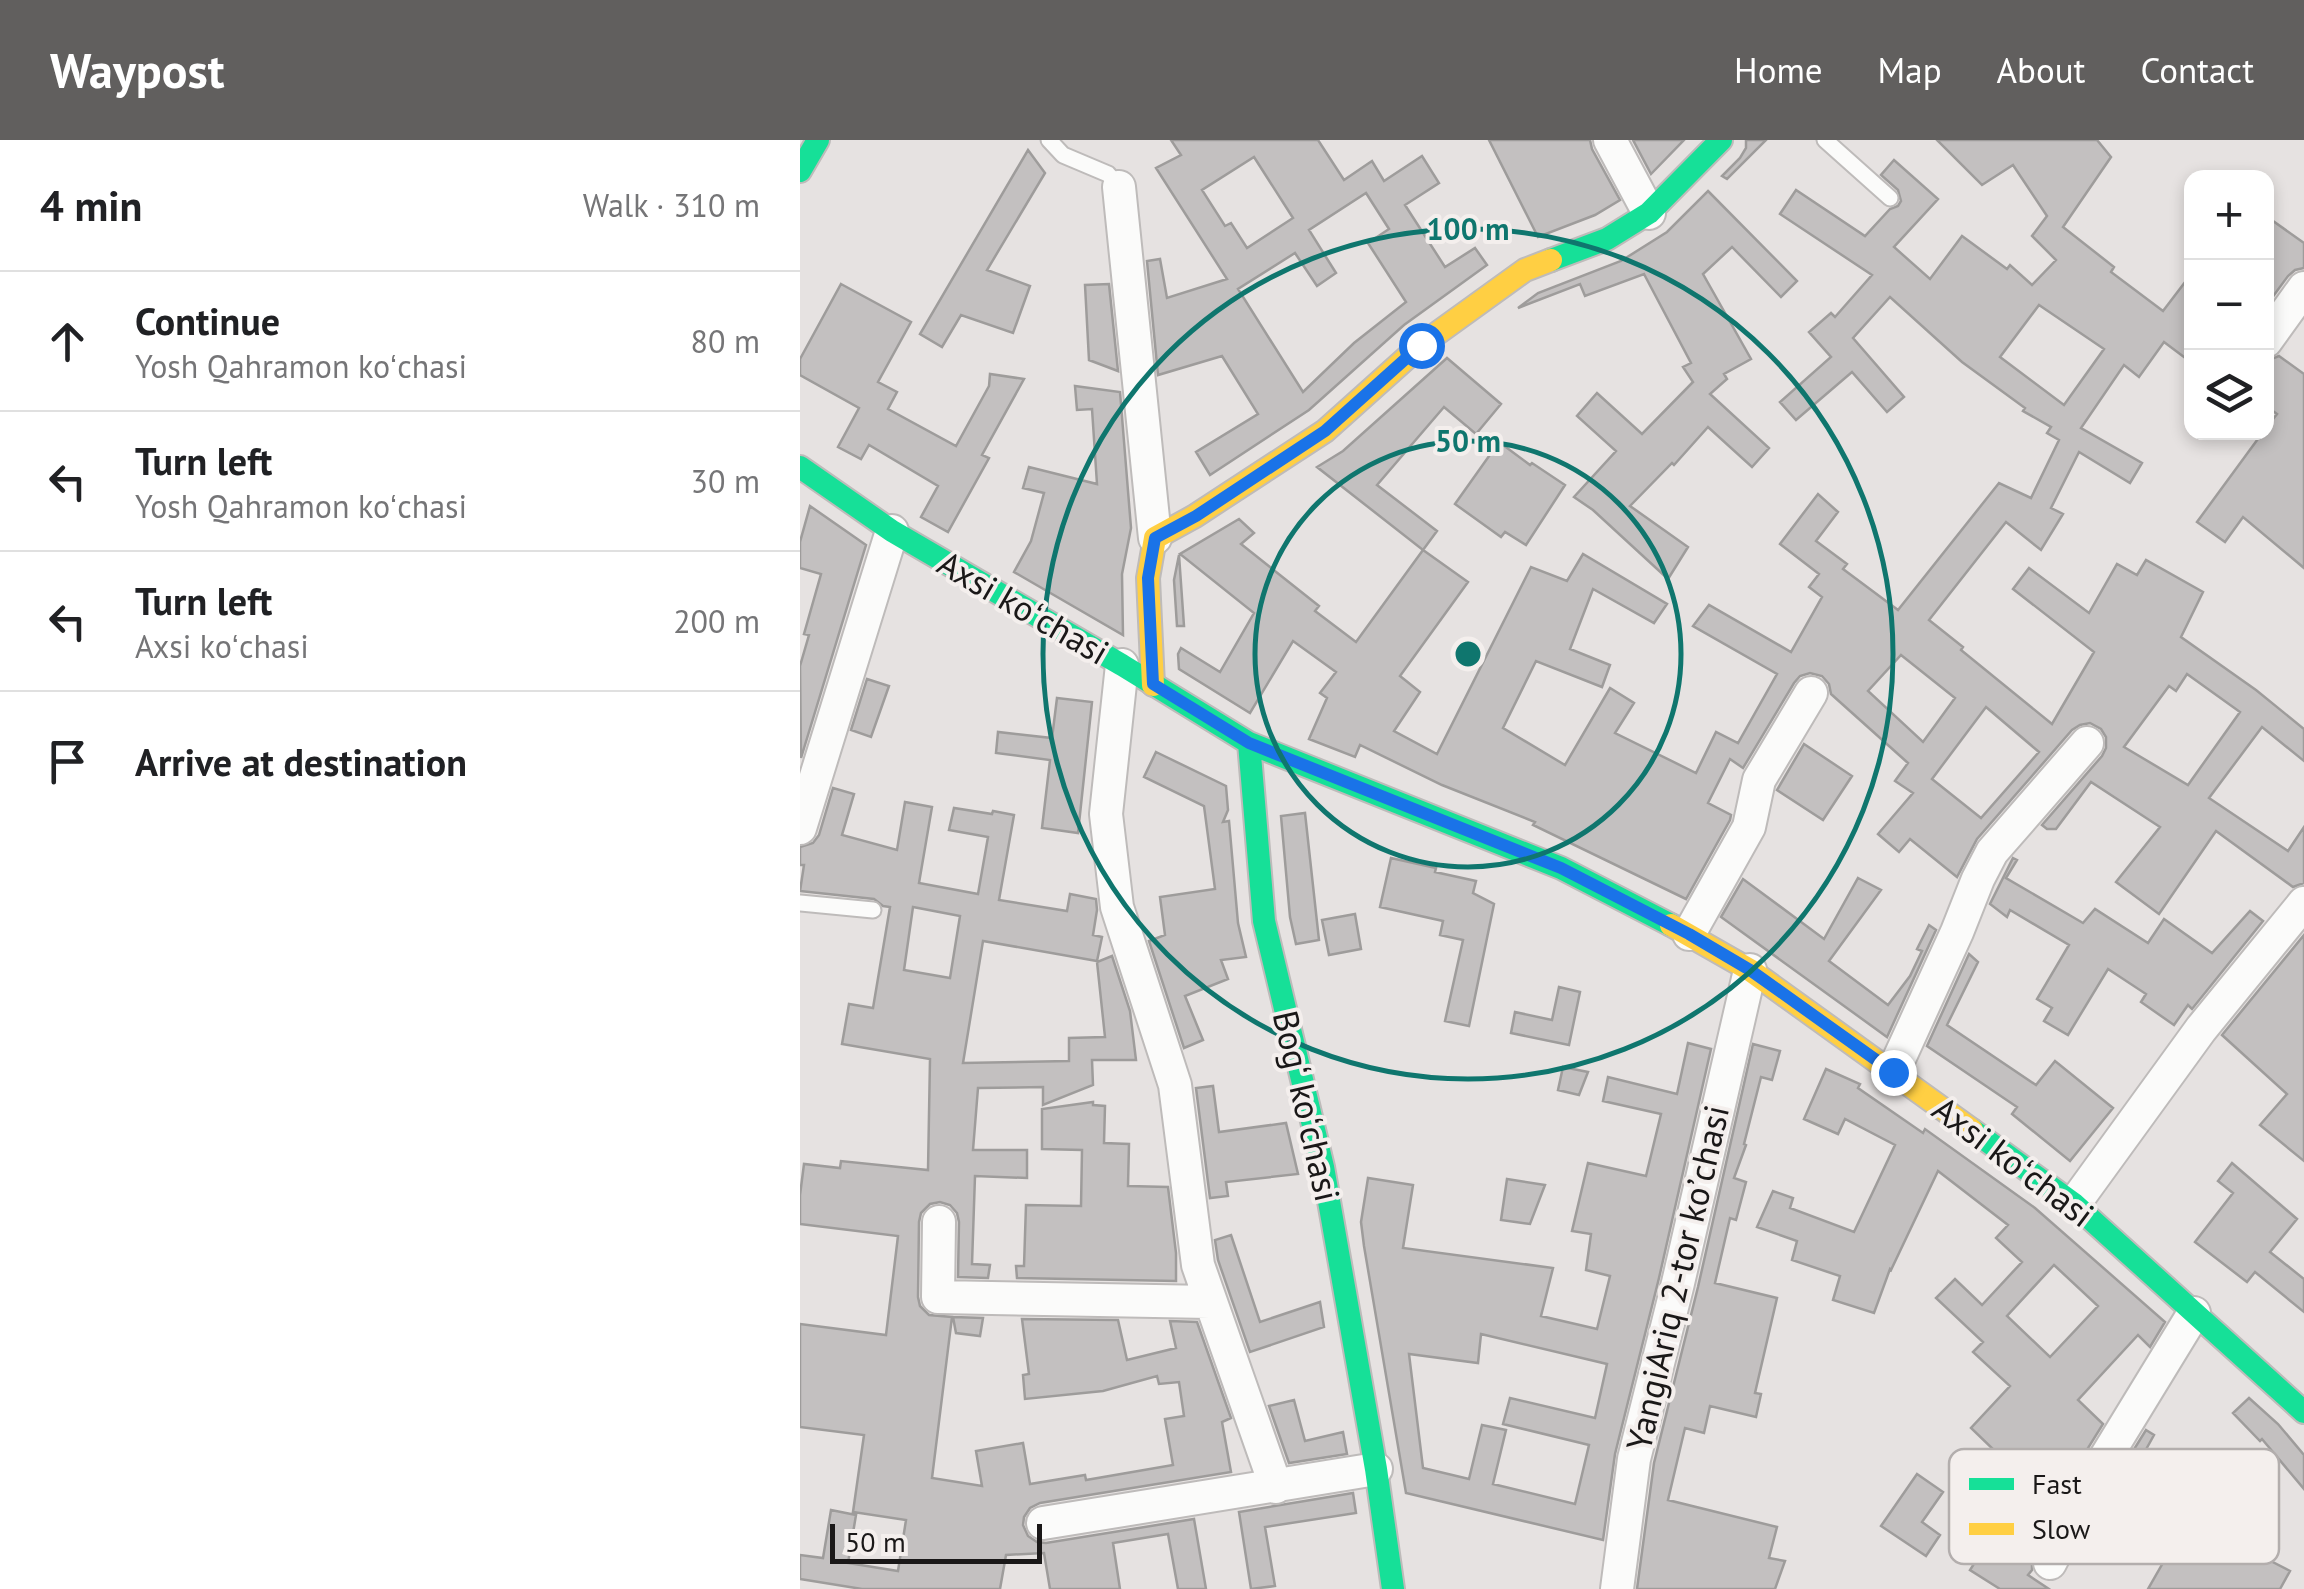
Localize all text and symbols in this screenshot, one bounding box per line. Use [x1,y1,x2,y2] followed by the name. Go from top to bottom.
[50,39,225,101] text: Waypost
[1734,47,1823,93] text: Home
[1878,47,1942,93] text: Map
[1997,47,2085,93] text: About
[2140,47,2254,93] text: Contact
[2184,170,2274,440] map controls
[2184,170,2274,260] button: +
[40,178,142,233] text: 4 min
[583,184,760,226] text: Walk · 310 m
[1427,209,1509,248] text: 100 m
[2184,260,2274,350] button: −
[135,296,280,345] text: Continue
[40,314,95,369] icon: ahead
[691,320,760,362] text: 80 m
[1399,323,1445,369] route start
[135,345,467,387] text: Yosh Qahramon koʻchasi
[2184,350,2274,440] button: layers
[1435,421,1501,460] text: 50 m
[135,436,272,485] text: Turn left
[40,454,95,509] icon: left
[691,460,760,502] text: 30 m
[135,485,467,527] text: Yosh Qahramon koʻchasi
[930,540,1117,675] street label: Axsi koʻchasi
[135,576,272,625] text: Turn left
[40,594,95,649] icon: left
[673,600,760,642] text: 200 m
[135,625,309,667] text: Axsi koʻchasi
[1450,636,1486,672] centre of rings
[40,734,95,789] icon: arrive
[135,737,467,786] text: Arrive at destination
[1263,1006,1351,1206] street label: Bogʻ koʻchasi
[1871,1050,1917,1096] route end
[1924,1086,2103,1237] street label: Axsi koʻchasi
[1615,1101,1739,1455] street label: YangiАriq 2-tor koʼchasi
[1949,1449,2279,1564] legend
[2032,1465,2082,1502] text: Fast
[2032,1510,2091,1547] text: Slow
[830,1519,1042,1564] scale bar
[845,1523,906,1560] text: 50 m

